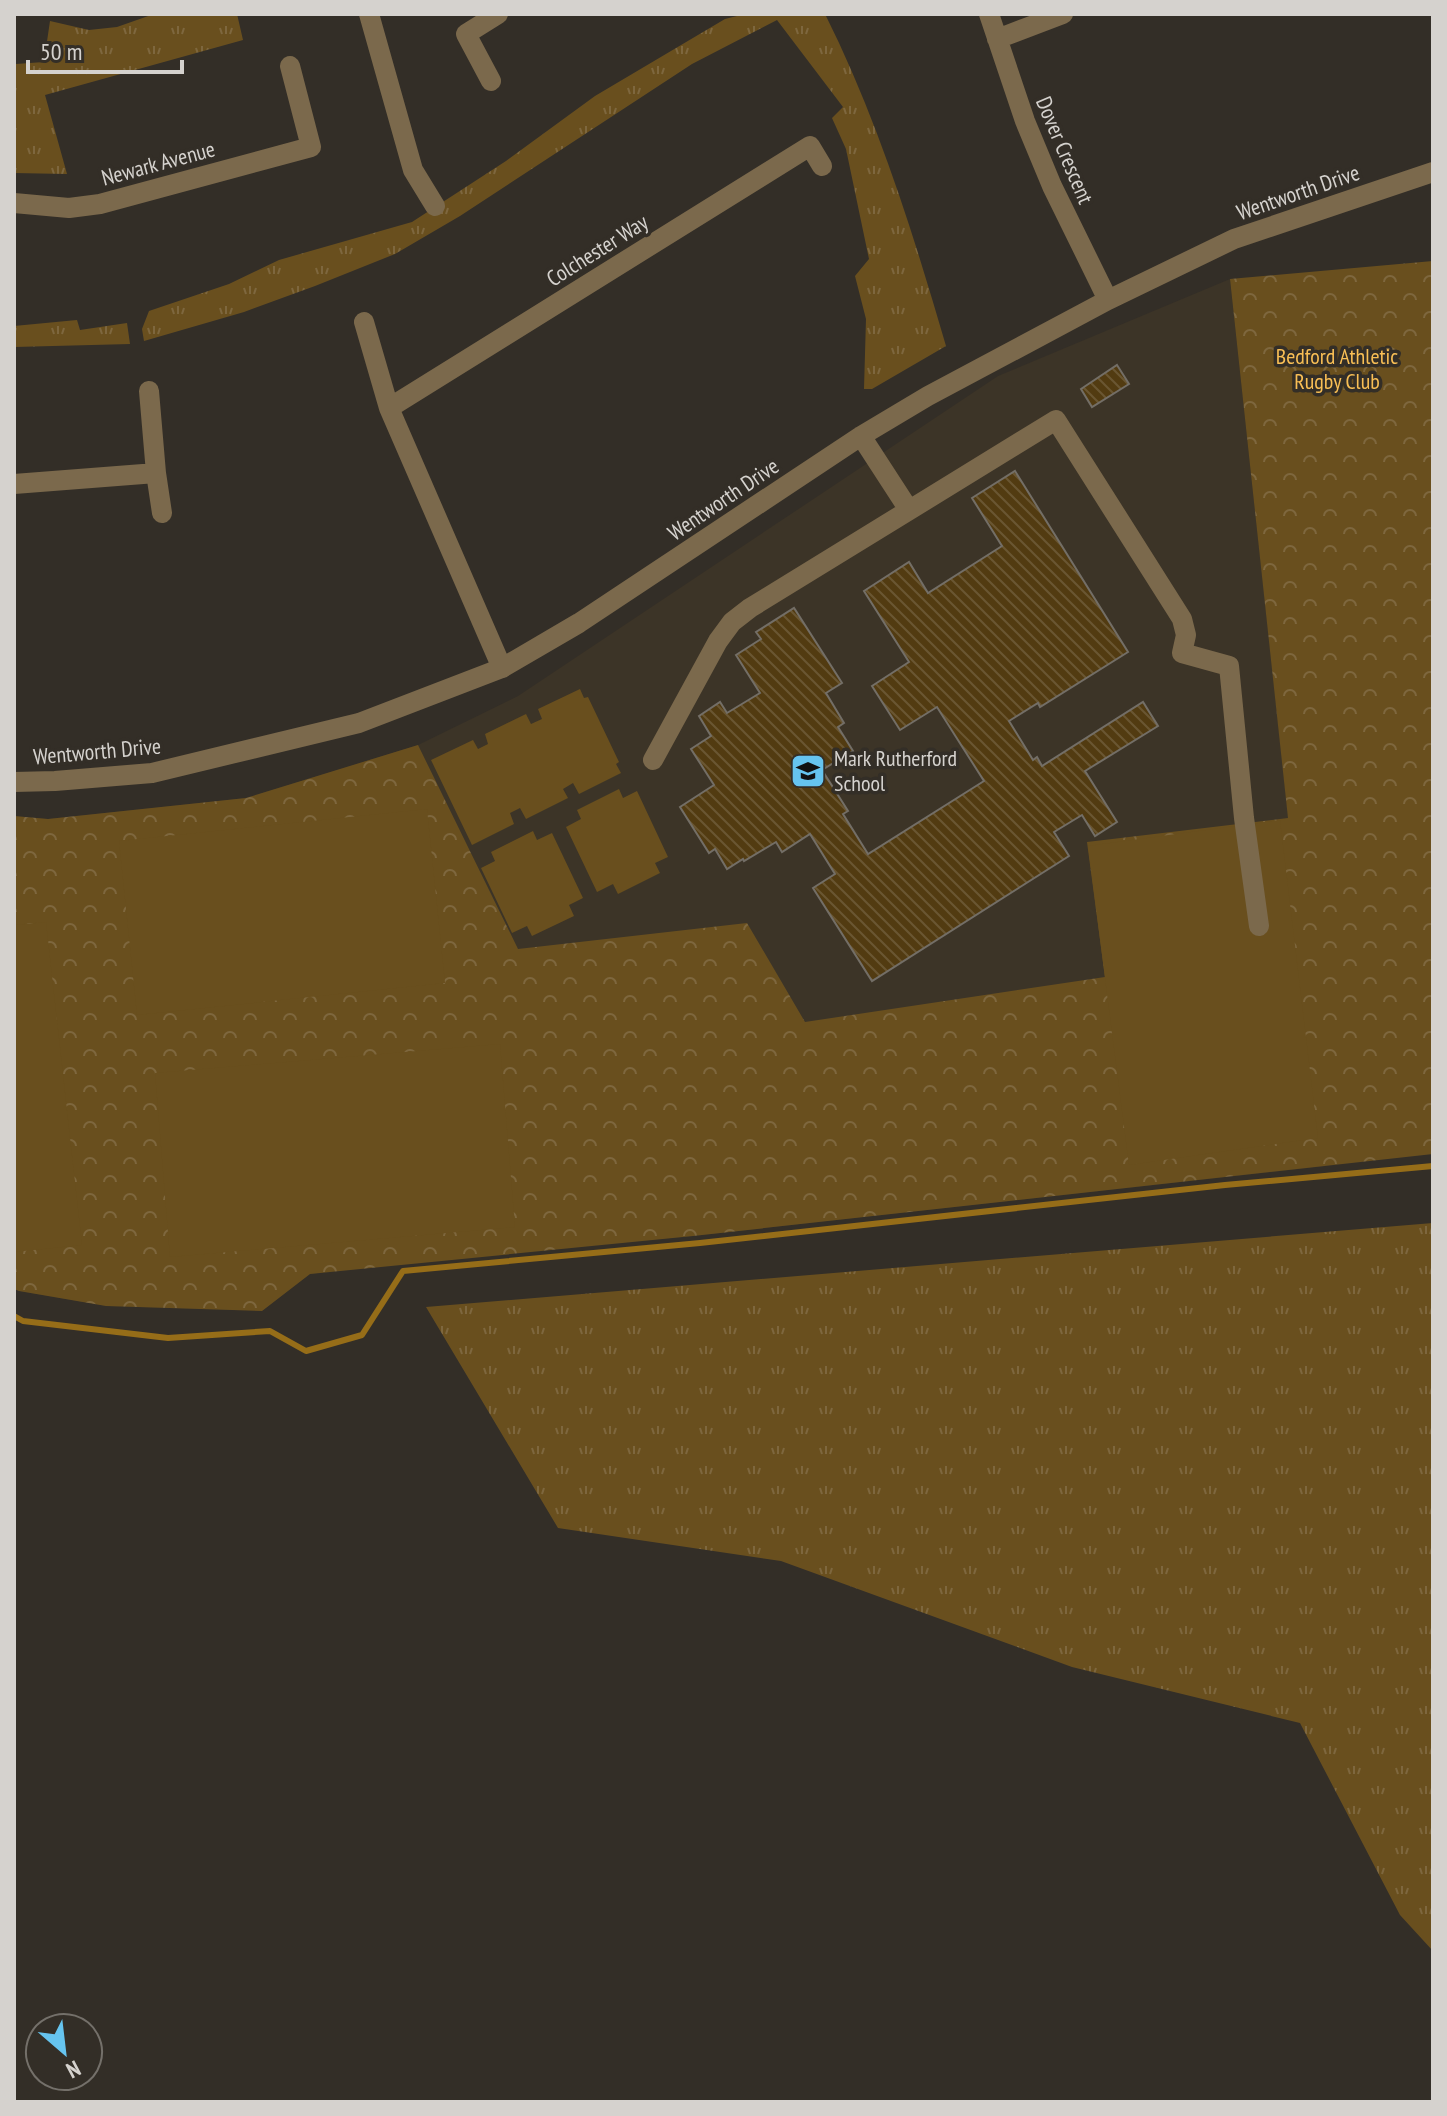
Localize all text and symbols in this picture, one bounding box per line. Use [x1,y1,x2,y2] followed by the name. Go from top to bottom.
[28,24,182,74] scale bar
[40,36,82,67] text: 50 m
[1030,92,1100,208] street label: Dover Crescent
[98,134,218,192] street label: Newark Avenue
[1233,158,1363,226] street label: Wentworth Drive
[541,207,654,292] street label: Colchester Way
[1276,342,1398,395] park label: Bedford Athletic Rugby Club
[662,452,784,546] street label: Wentworth Drive
[32,731,162,771] street label: Wentworth Drive
[834,744,957,797] place label: Mark Rutherford School
[789,752,827,790] school or university icon: Mark Rutherford School
[24,2012,104,2092] north arrow
[62,2055,85,2085] text: N

